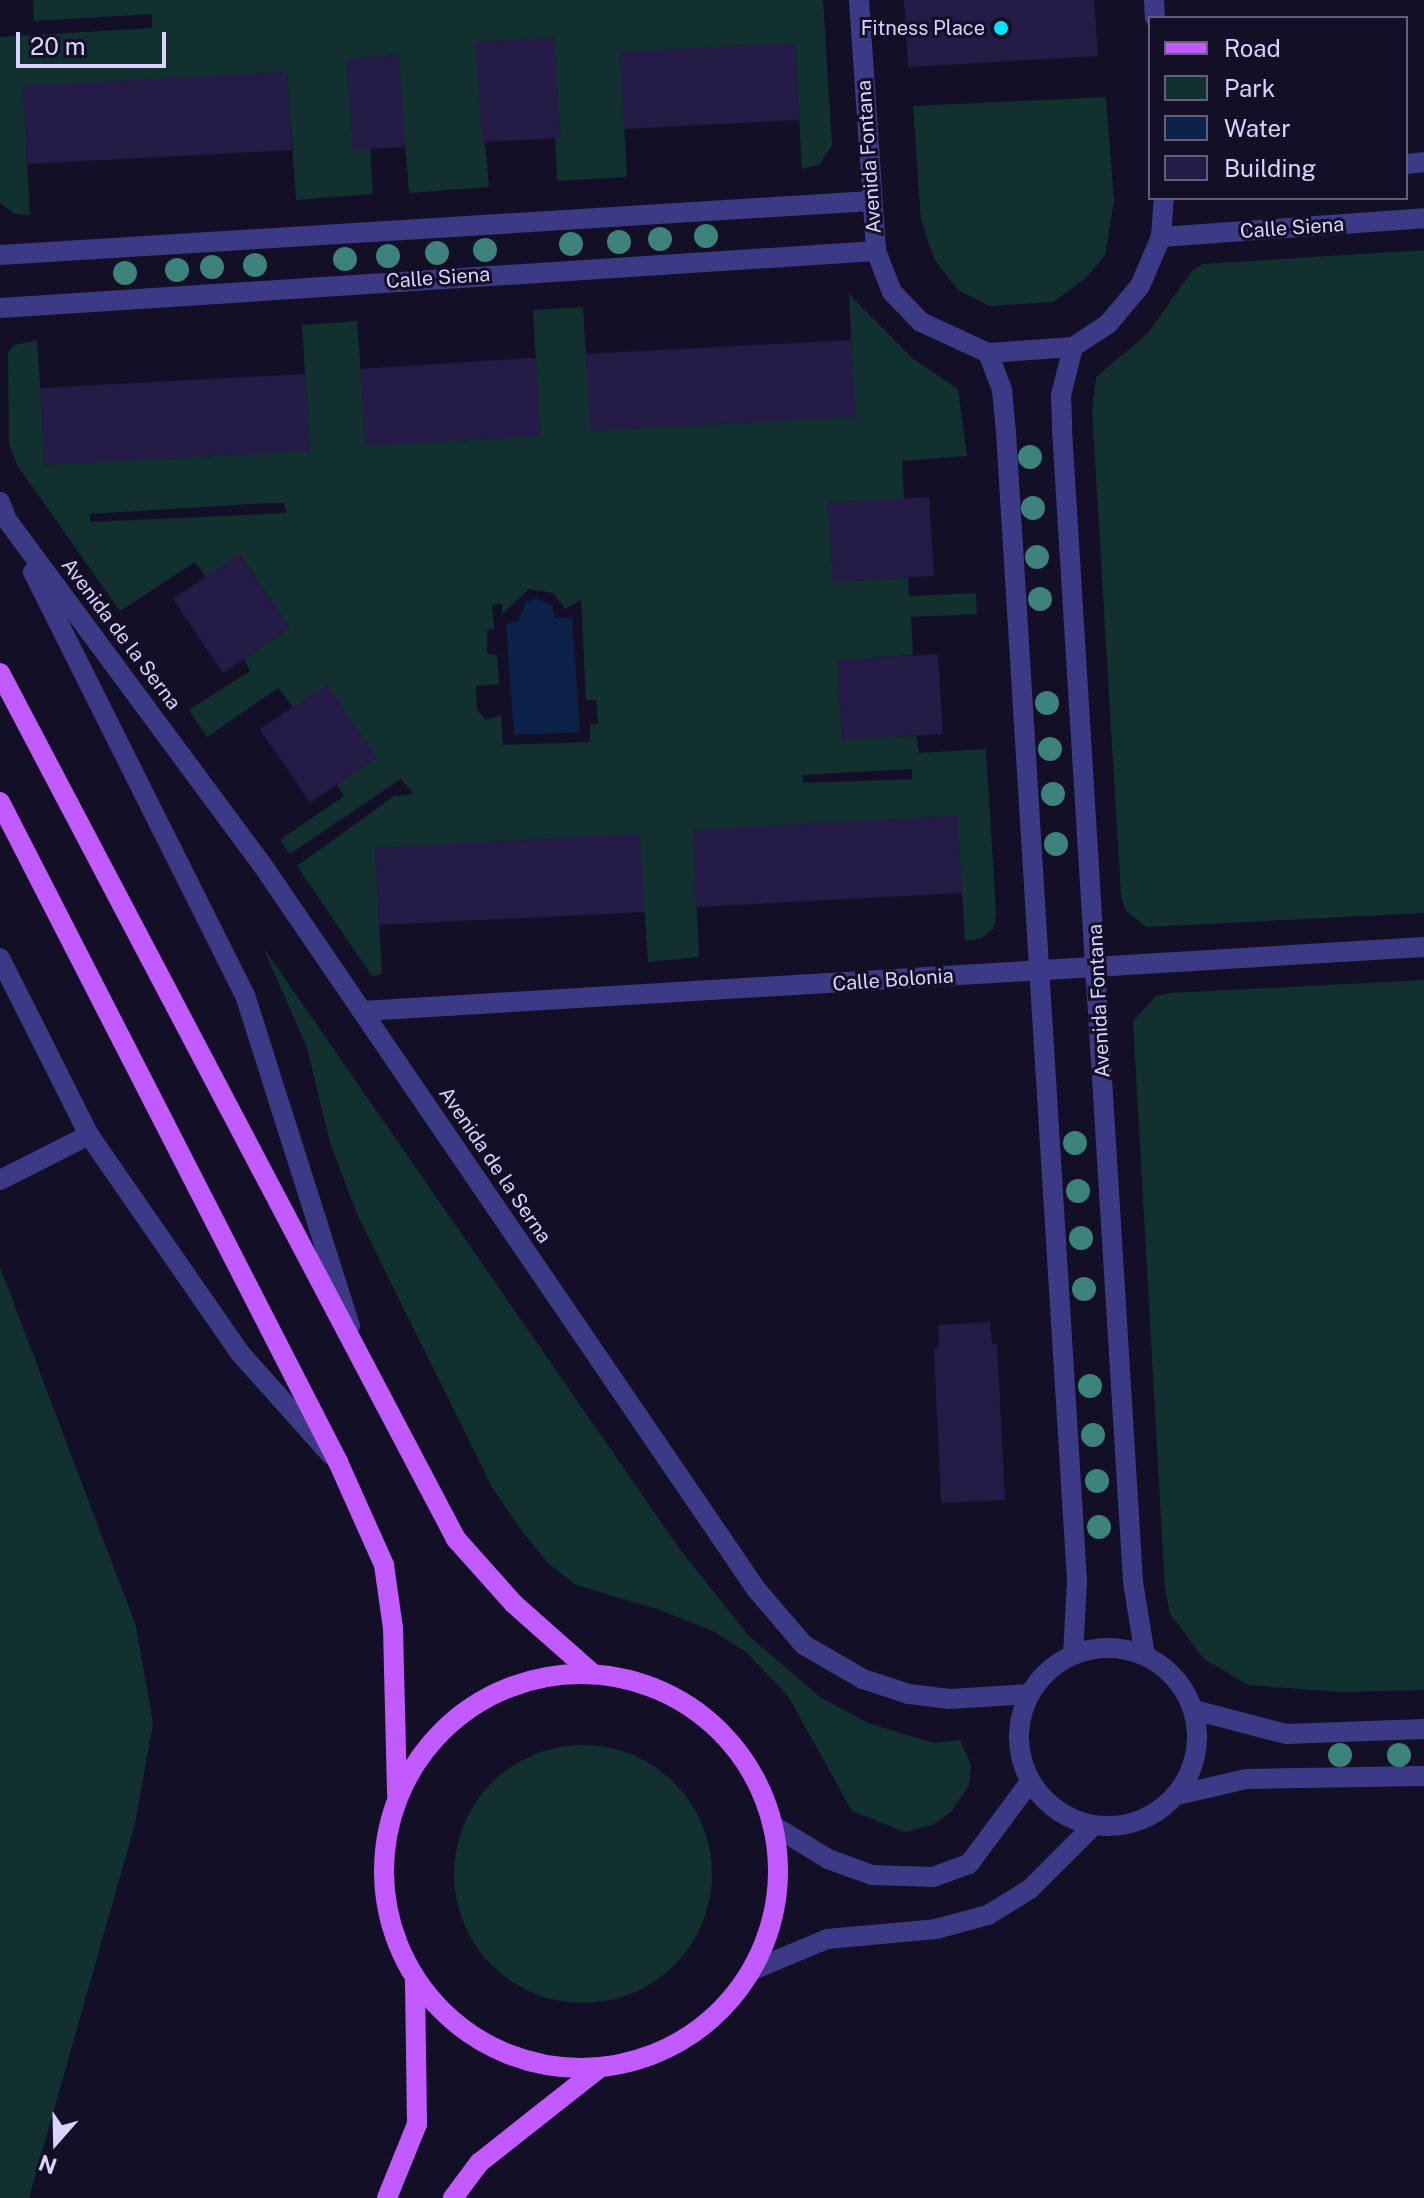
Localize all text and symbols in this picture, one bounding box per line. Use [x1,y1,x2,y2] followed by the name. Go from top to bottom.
[20,16,170,66] scale bar
[861,16,985,40] place label: Fitness Place
[1148,16,1408,200] legend
[992,19,1010,37] marker: Fitness Place
[30,32,86,60] text: 20 m
[1224,34,1281,62] text: Road
[1224,74,1275,102] text: Park
[852,79,886,235] street label: Avenida Fontana
[1224,114,1291,142] text: Water
[1224,154,1316,182] text: Building
[1239,212,1345,244] street label: Calle Siena
[385,262,491,294] street label: Calle Siena
[56,553,186,715] street label: Avenida de la Serna
[1083,924,1115,1078] street label: Avenida Fontana
[832,964,954,996] street label: Calle Bolonia
[434,1082,556,1248] street label: Avenida de la Serna
[16,2102,96,2182] north arrow
[35,2149,60,2180] text: N

